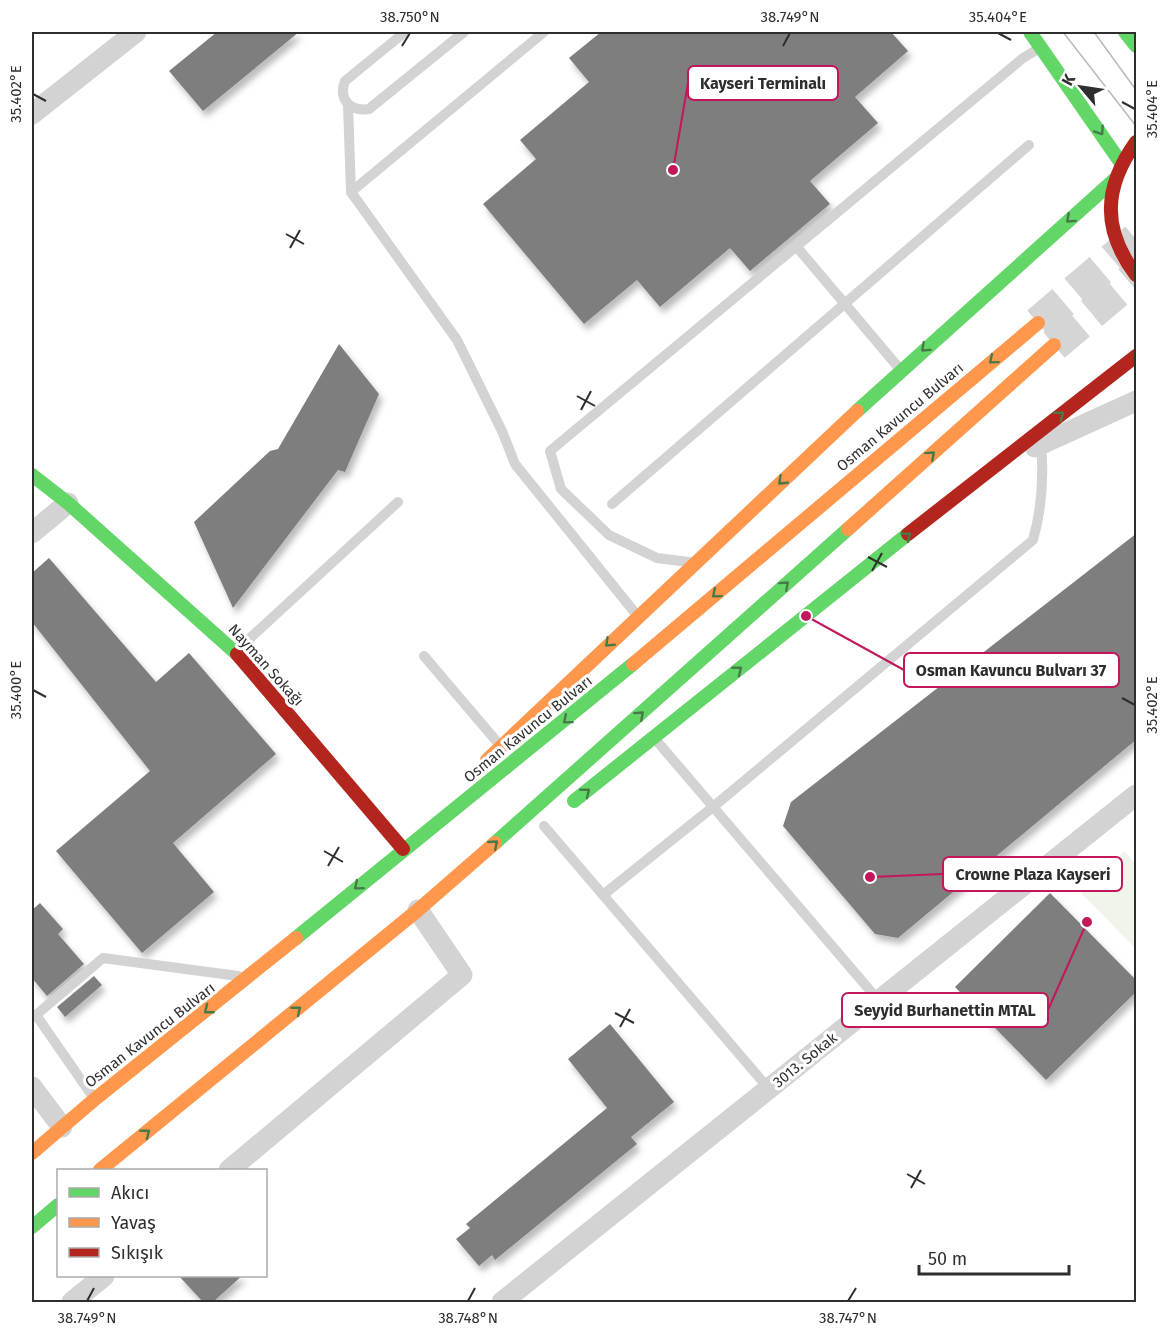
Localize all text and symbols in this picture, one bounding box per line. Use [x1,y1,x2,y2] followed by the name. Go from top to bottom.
[380,8,440,26] text: 38.750°N
[760,8,820,26] text: 38.749°N
[969,8,1027,26] text: 35.404°E
[1051,57,1111,117] north arrow
[7,65,25,123] text: 35.402°E
[688,66,838,100] callout: Kayseri Terminalı
[1058,70,1080,89] text: K
[700,74,826,93] text: Kayseri Terminalı
[1143,80,1161,138] text: 35.404°E
[1092,125,1103,136] one-way arrow
[1066,212,1077,223] one-way arrow
[921,341,932,352] one-way arrow
[989,353,1000,364] one-way arrow
[833,359,967,475] street label: Osman Kavuncu Bulvarı
[1053,411,1064,422] one-way arrow
[924,451,934,462] one-way arrow
[778,474,789,485] one-way arrow
[900,532,911,543] one-way arrow
[778,581,789,592] one-way arrow
[712,587,723,598] one-way arrow
[225,620,307,710] street label: Nayman Sokağı
[606,636,617,647] one-way arrow
[904,653,1119,687] callout: Osman Kavuncu Bulvarı 37
[7,661,25,719] text: 35.400°E
[916,661,1107,680] text: Osman Kavuncu Bulvarı 37
[731,667,742,678] one-way arrow
[460,672,596,786] street label: Osman Kavuncu Bulvarı
[1143,676,1161,734] text: 35.402°E
[633,711,644,722] one-way arrow
[563,713,574,724] one-way arrow
[579,789,590,800] one-way arrow
[487,840,497,851] one-way arrow
[943,857,1122,891] callout: Crowne Plaza Kayseri
[956,865,1110,884] text: Crowne Plaza Kayseri
[354,879,365,890] one-way arrow
[81,979,219,1091] street label: Osman Kavuncu Bulvarı
[842,993,1048,1027] callout: Seyyid Burhanettin MTAL
[854,1001,1036,1020] text: Seyyid Burhanettin MTAL
[203,1003,214,1014] one-way arrow
[290,1006,301,1017] one-way arrow
[769,1028,841,1091] street label: 3013. Sokak
[139,1130,150,1141] one-way arrow
[57,1169,267,1277] legend
[111,1182,149,1204] text: Akıcı
[111,1212,156,1234] text: Yavaş
[919,1238,1069,1276] scale bar
[111,1242,164,1264] text: Sıkışık
[928,1248,967,1270] text: 50 m
[57,1309,117,1327] text: 38.749°N
[438,1309,498,1327] text: 38.748°N
[819,1309,877,1327] text: 38.747°N

